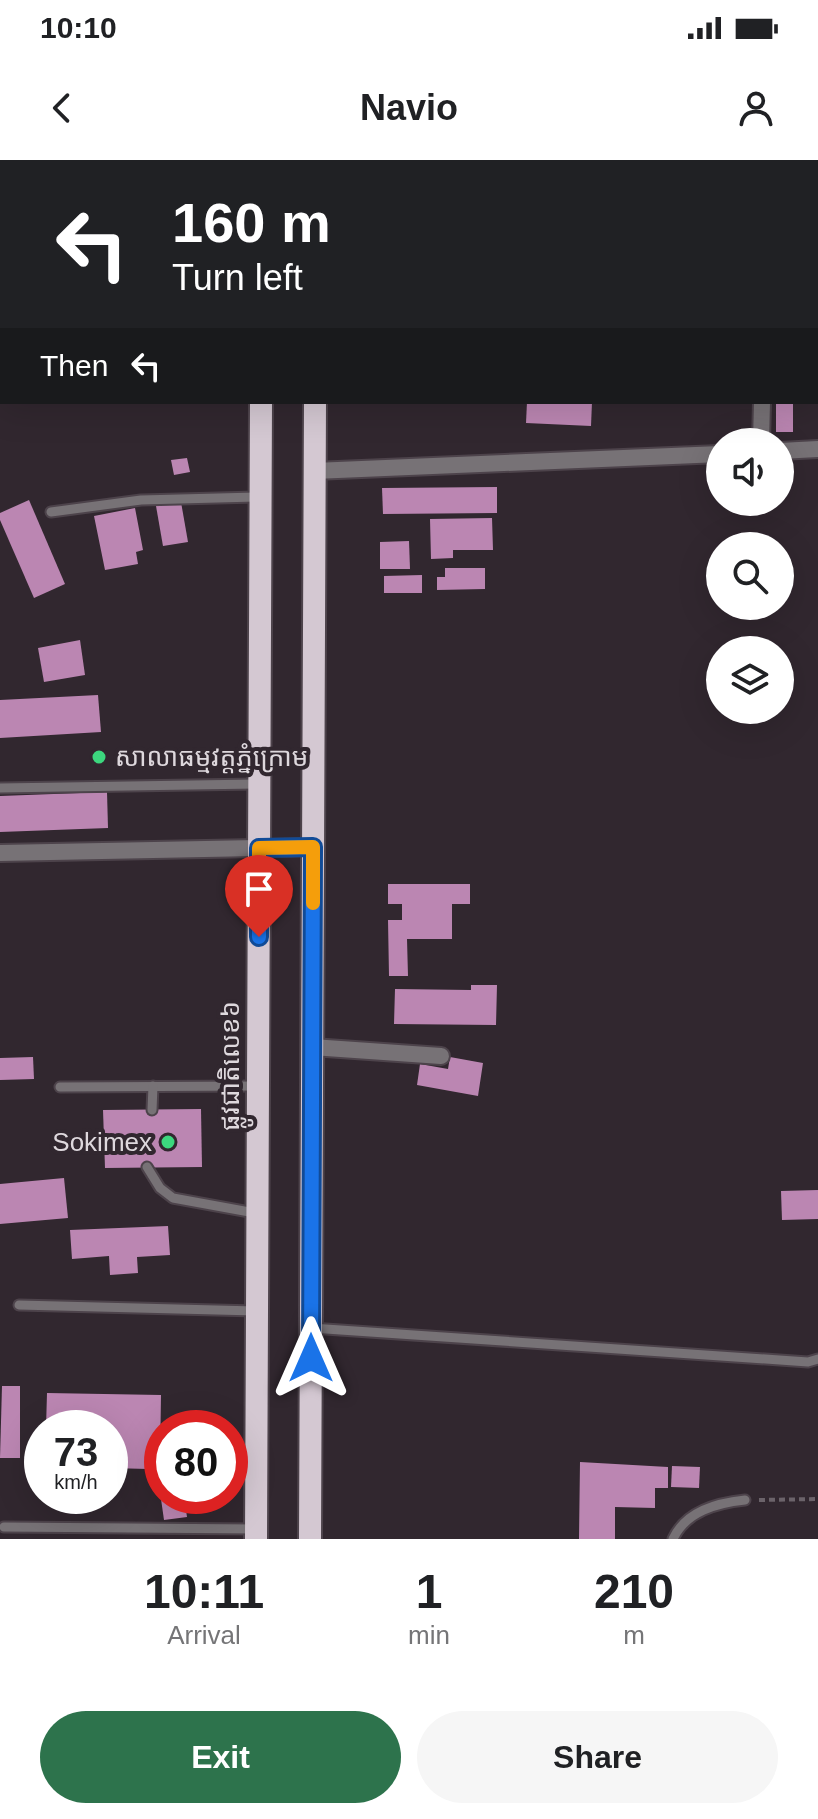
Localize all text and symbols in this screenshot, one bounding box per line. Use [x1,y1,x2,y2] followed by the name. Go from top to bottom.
[40,11,117,44] text: 10:10
[40,86,84,130] icon: back
[734,86,778,130] icon: person
[360,87,458,128] text: Navio
[172,191,331,254] text: 160 m
[40,192,144,296] icon: left
[172,257,303,298] text: Turn left
[124,344,168,388] icon: left
[40,349,108,382] text: Then
[706,428,794,724] map controls
[706,428,794,516] button: sound
[706,532,794,620] button: search
[706,636,794,724] button: layers
[115,742,308,774] place label: សាលាធម្មវត្តភ្នំក្រោម
[90,748,108,766] marker: សាលាធម្មវត្តភ្នំក្រោម
[225,855,293,937] pin
[237,867,281,911] icon: arrive
[215,1001,254,1131] street label: ផ្លូវជាតិលេខ៦
[52,1127,152,1157] place label: Sokimex
[159,1133,177,1151] marker: Sokimex
[269,1316,353,1400] position arrow
[144,1410,248,1514] speed limit sign: 80
[54,1430,98,1474] text: 73
[54,1471,98,1493] text: km/h
[144,1565,264,1618] text: 10:11
[416,1565,442,1618] text: 1
[594,1565,674,1618] text: 210
[167,1620,241,1650] text: Arrival
[408,1620,450,1650] text: min
[623,1620,645,1650] text: m
[40,1711,401,1803] button: Exit
[417,1711,778,1803] button: Share

